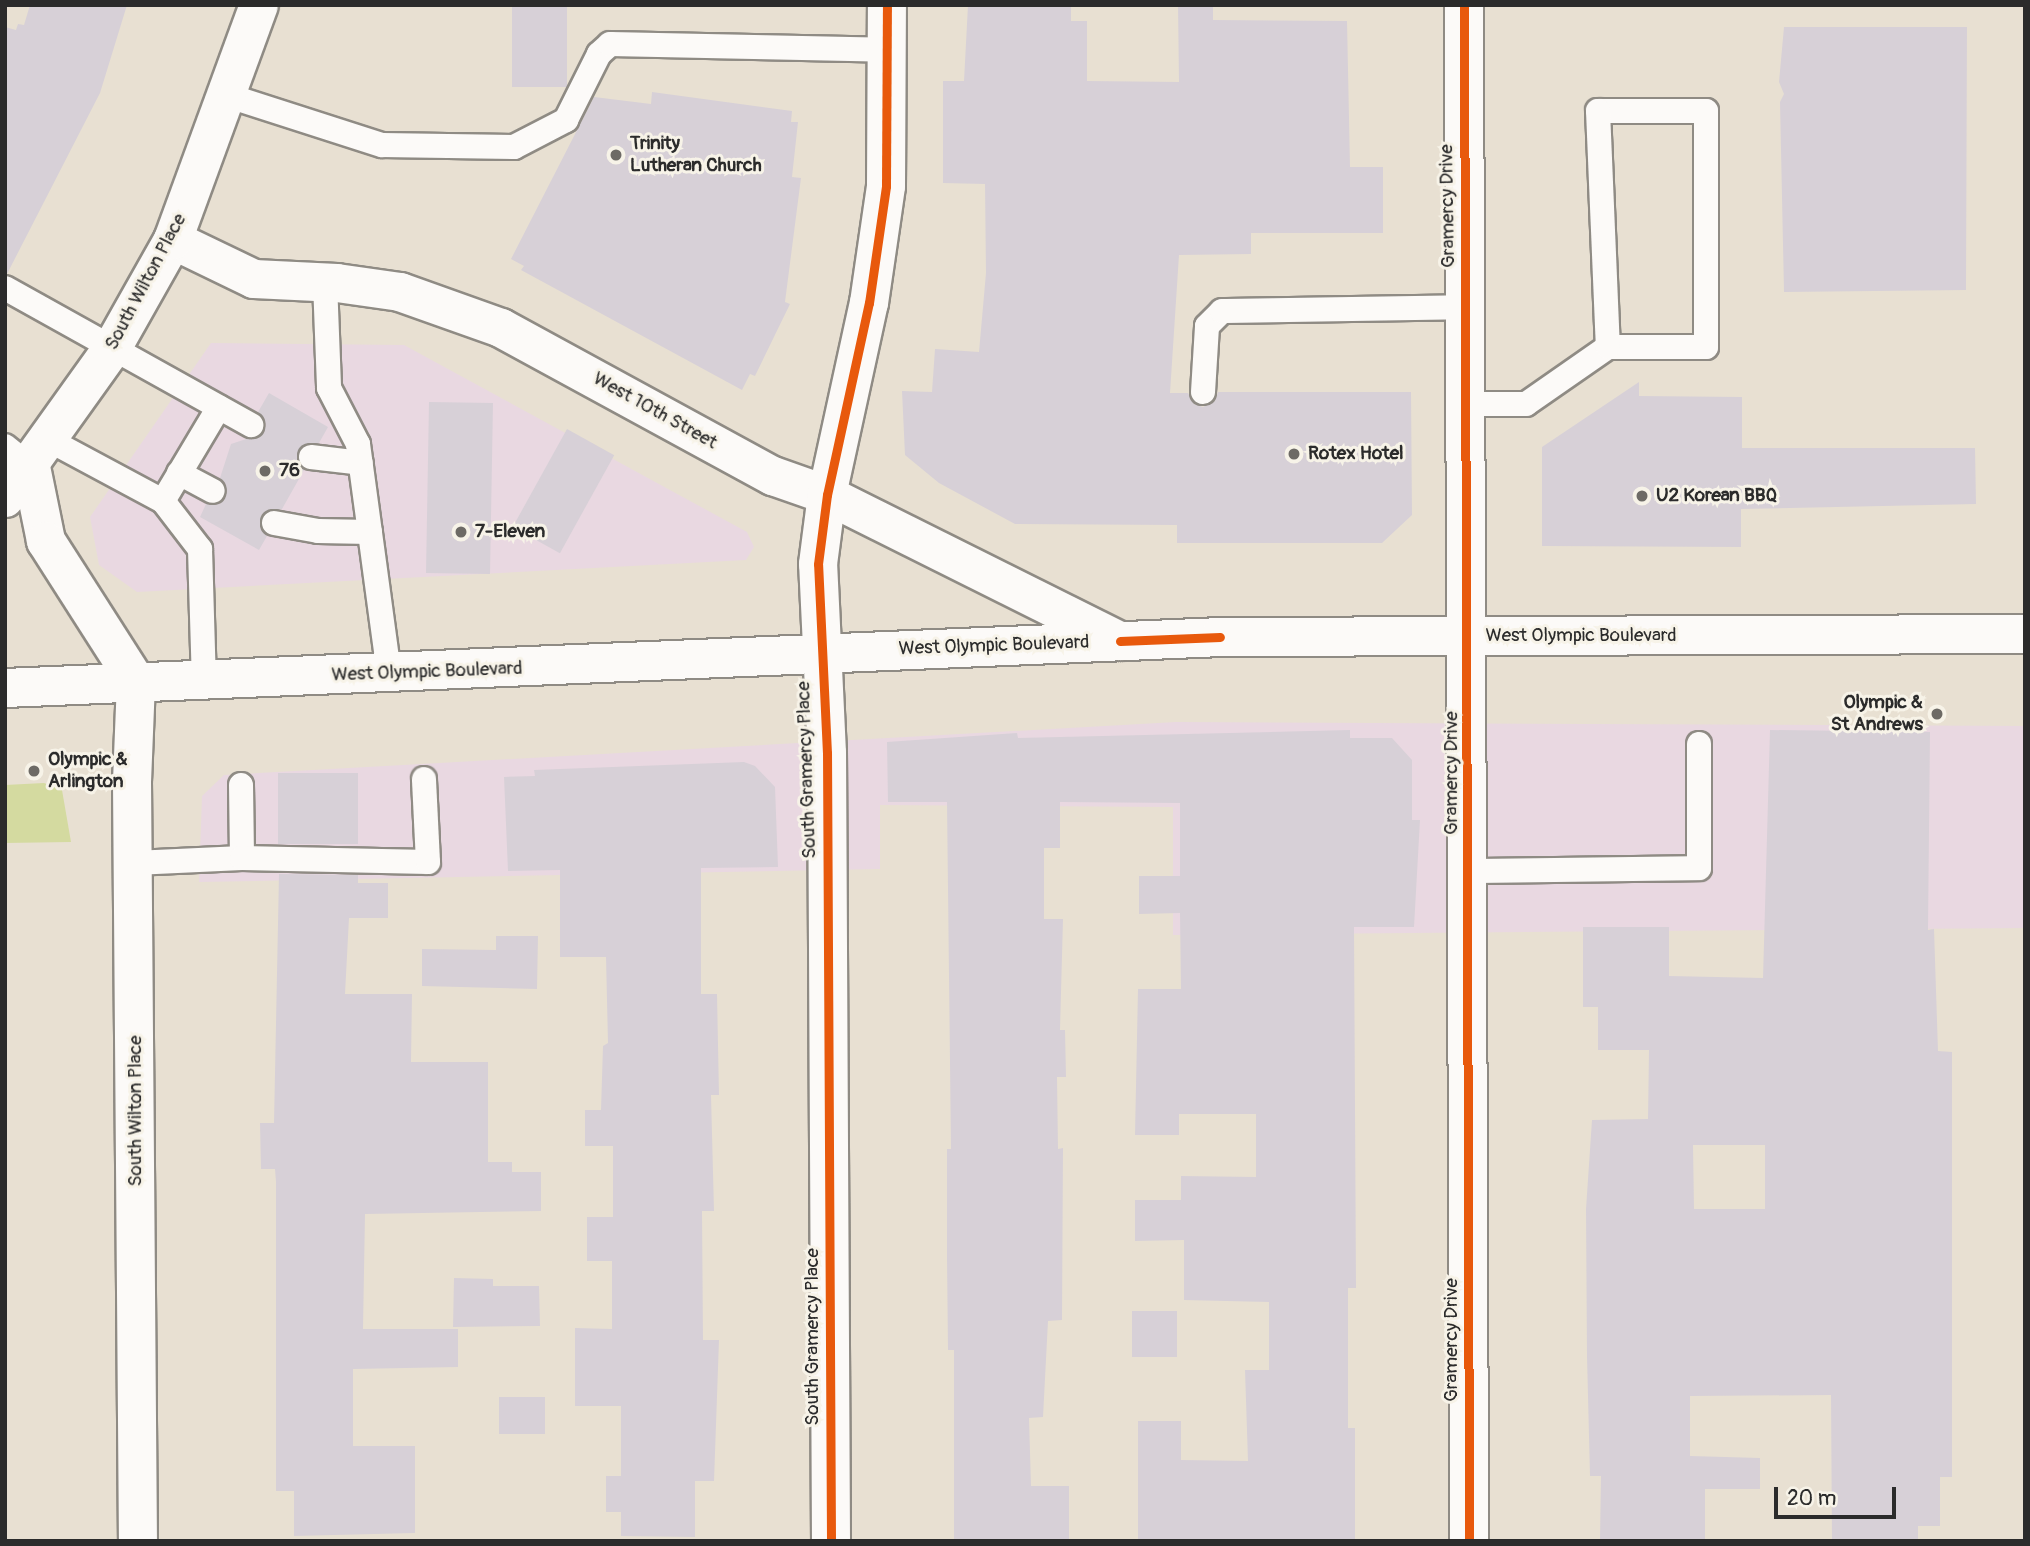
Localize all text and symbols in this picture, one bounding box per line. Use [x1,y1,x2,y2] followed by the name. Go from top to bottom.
[630,133,762,177] place label: Trinity Lutheran Church
[1436,144,1460,268] street label: Gramercy Drive
[608,147,624,163] marker: Trinity Lutheran Church
[100,210,192,354] street label: South Wilton Place
[589,367,721,455] street label: West 10th Street
[1308,443,1404,465] place label: Rotex Hotel
[1286,446,1302,462] marker: Rotex Hotel
[279,460,300,482] place label: 76
[257,463,273,479] marker: 76
[1656,485,1777,507] place label: U2 Korean BBQ
[1634,488,1650,504] marker: U2 Korean BBQ
[475,521,545,543] place label: 7-Eleven
[453,524,469,540] marker: 7-Eleven
[1485,625,1677,647] street label: West Olympic Boulevard
[898,631,1090,661] street label: West Olympic Boulevard
[331,657,523,687] street label: West Olympic Boulevard
[793,681,821,859] street label: South Gramercy Place
[1831,692,1923,736] place label: Olympic & St Andrews
[1929,706,1945,722] marker: Olympic & St Andrews
[1441,711,1463,835] street label: Gramercy Drive
[48,749,128,793] place label: Olympic & Arlington
[26,763,42,779] marker: Olympic & Arlington
[125,1035,147,1187] street label: South Wilton Place
[802,1248,824,1426] street label: South Gramercy Place
[1441,1278,1463,1402] street label: Gramercy Drive
[1778,1472,1900,1516] scale bar
[1787,1485,1836,1512] text: 20 m

